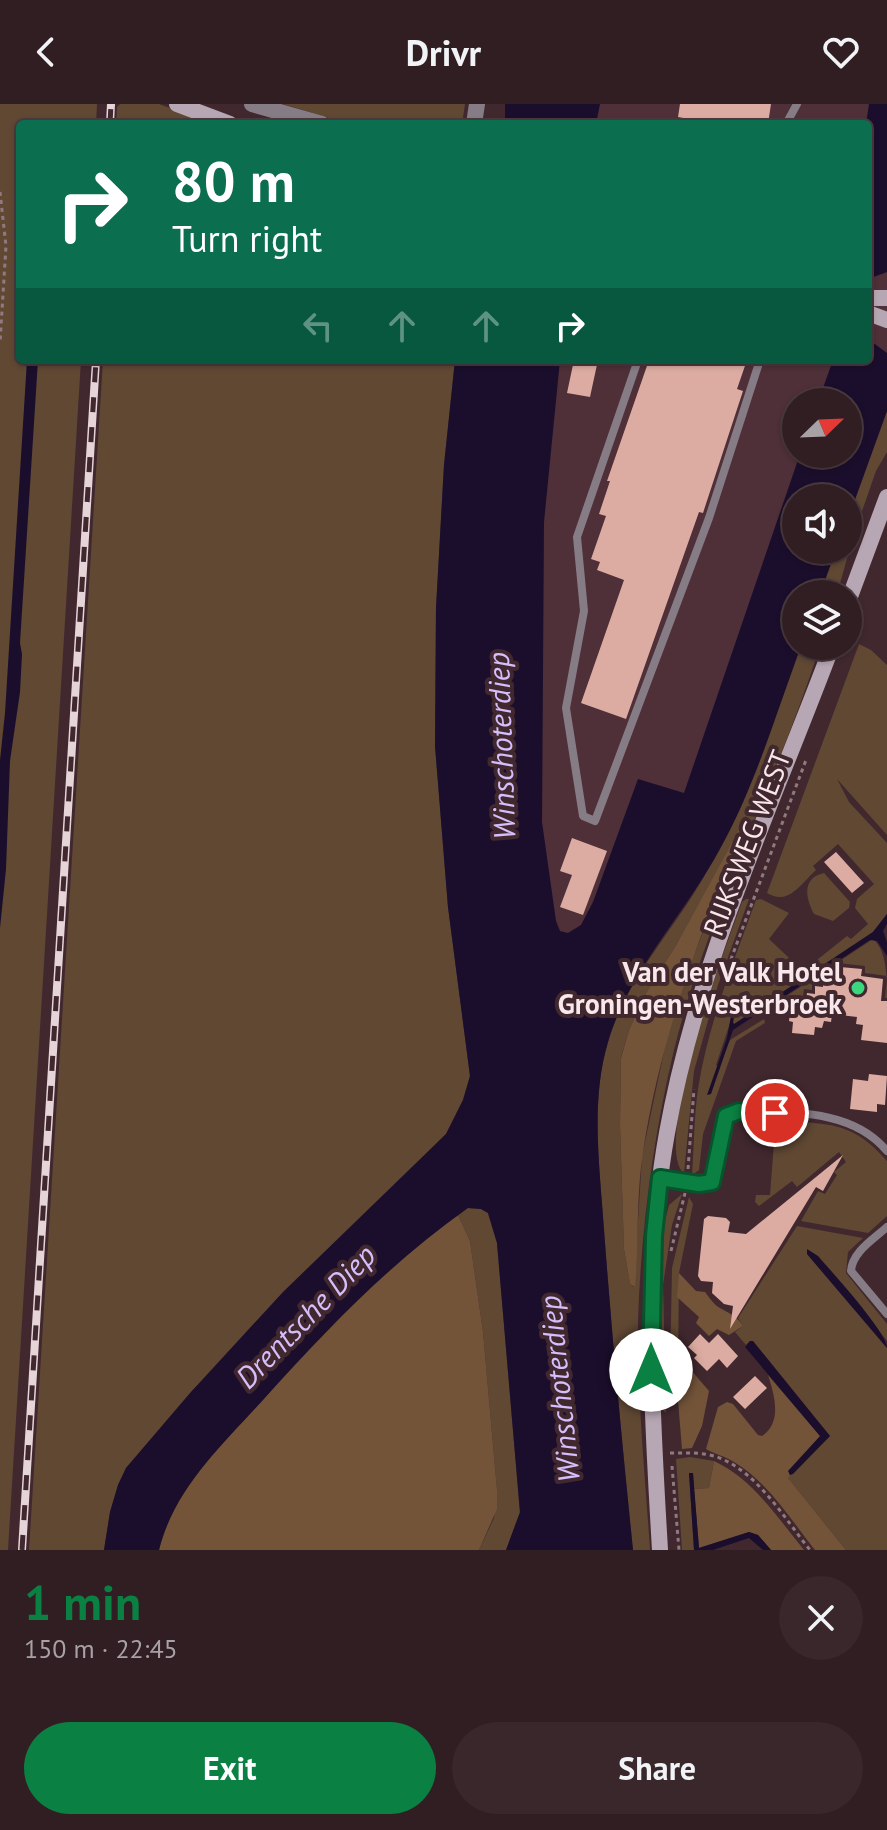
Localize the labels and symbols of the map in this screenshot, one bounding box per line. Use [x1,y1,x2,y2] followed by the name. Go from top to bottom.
[782,388,862,468] north arrow
[478,652,523,841] water label: Winschoterdiep
[694,744,799,941] street label: RIJKSWEG WEST
[558,953,843,1022] place label: Van der Valk Hotel Groningen-Westerbroek
[849,979,867,997] marker: Van der Valk Hotel Groningen-Westerbroek
[741,1079,809,1147] pin
[227,1236,383,1396] water label: Drentsche Diep
[529,1294,588,1485] water label: Winschoterdiep
[609,1328,693,1412] position arrow

